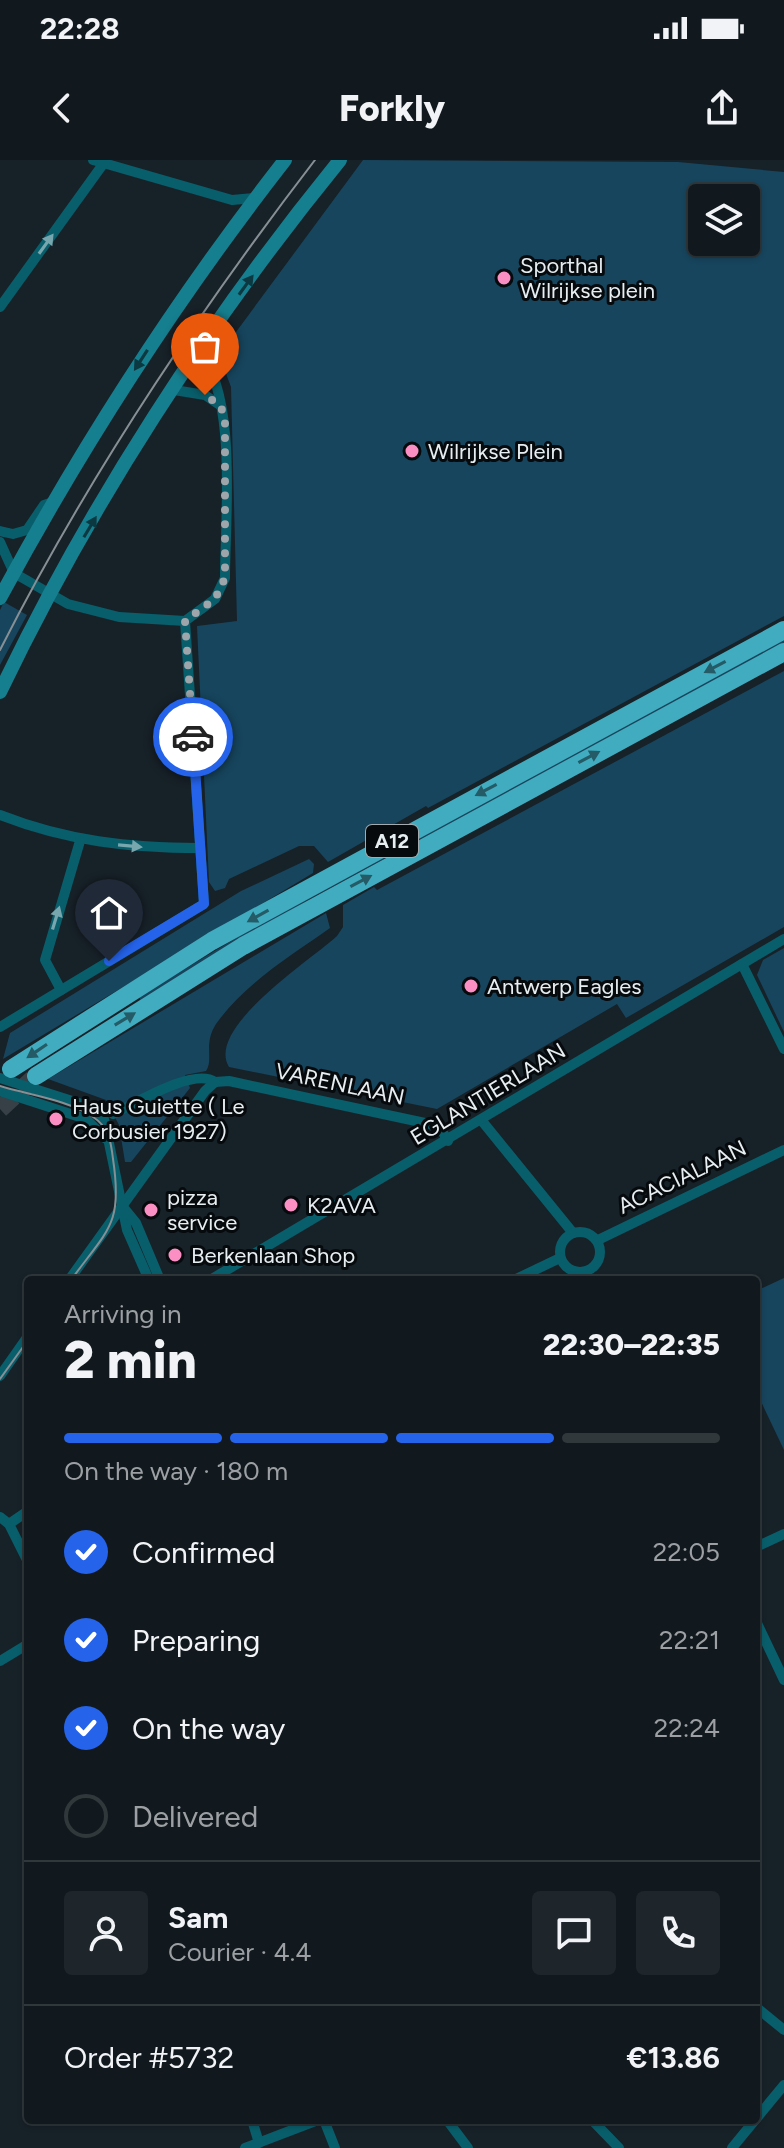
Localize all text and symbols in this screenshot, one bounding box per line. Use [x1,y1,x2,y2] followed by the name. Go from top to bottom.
[40,10,120,47] text: 22:28
[40,86,84,130] icon: back
[700,86,744,130] icon: share
[339,87,445,130] text: Forkly
[688,184,760,256] map controls
[688,184,760,256] button: layers
[38,234,53,255] one-way arrow
[520,252,655,304] place label: Sporthal Wilrijkse plein
[495,269,513,287] marker: Sporthal Wilrijkse plein
[237,274,253,295] one-way arrow
[171,313,239,395] pin
[183,325,227,369] icon: bag
[135,349,149,371] one-way arrow
[428,438,563,465] place label: Wilrijkse Plein
[403,442,421,460] marker: Wilrijkse Plein
[83,516,97,538] one-way arrow
[704,661,727,674] one-way arrow
[153,697,233,777] courier
[171,715,215,759] icon: car
[578,751,601,764] one-way arrow
[475,782,497,796] one-way arrow
[366,825,418,857] road number: A12
[117,840,142,853] one-way arrow
[349,875,372,888] one-way arrow
[75,879,143,961] pin
[87,891,131,935] icon: home
[50,906,63,930] one-way arrow
[247,909,270,922] one-way arrow
[487,973,642,1000] place label: Antwerp Eagles
[462,977,480,995] marker: Antwerp Eagles
[114,1012,136,1026] one-way arrow
[406,1037,570,1151] street label: EGLANTIERLAAN
[26,1044,47,1059] one-way arrow
[273,1057,407,1111] street label: VARENLAAN
[72,1093,244,1145] place label: Haus Guiette ( Le Corbusier 1927)
[47,1110,65,1128] marker: Haus Guiette ( Le Corbusier 1927)
[613,1134,751,1220] street label: ACACIALAAN
[167,1184,237,1236] place label: pizza service
[307,1192,376,1219] place label: K2AVA
[282,1196,300,1214] marker: K2AVA
[142,1201,160,1219] marker: pizza service
[191,1242,355,1269] place label: Berkenlaan Shop
[166,1246,184,1264] marker: Berkenlaan Shop
[64,1298,182,1330] text: Arriving in
[543,1326,720,1363] text: 22:30–22:35
[64,1329,197,1391] text: 2 min
[64,1455,288,1487] text: On the way · 180 m
[64,1530,108,1574] icon: check
[132,1534,275,1571] text: Confirmed
[653,1536,720,1568] text: 22:05
[64,1618,108,1662] icon: check
[132,1622,260,1659] text: Preparing
[659,1624,720,1656] text: 22:21
[64,1706,108,1750] icon: check
[132,1710,285,1747] text: On the way
[654,1712,720,1744] text: 22:24
[132,1798,258,1835] text: Delivered
[64,1891,148,1975] button: person
[532,1891,616,1975] button: chat
[636,1891,720,1975] button: phone
[168,1899,228,1936] text: Sam
[168,1936,311,1968] text: Courier · 4.4
[64,2039,234,2076] text: Order #5732
[627,2039,720,2076] text: €13.86

